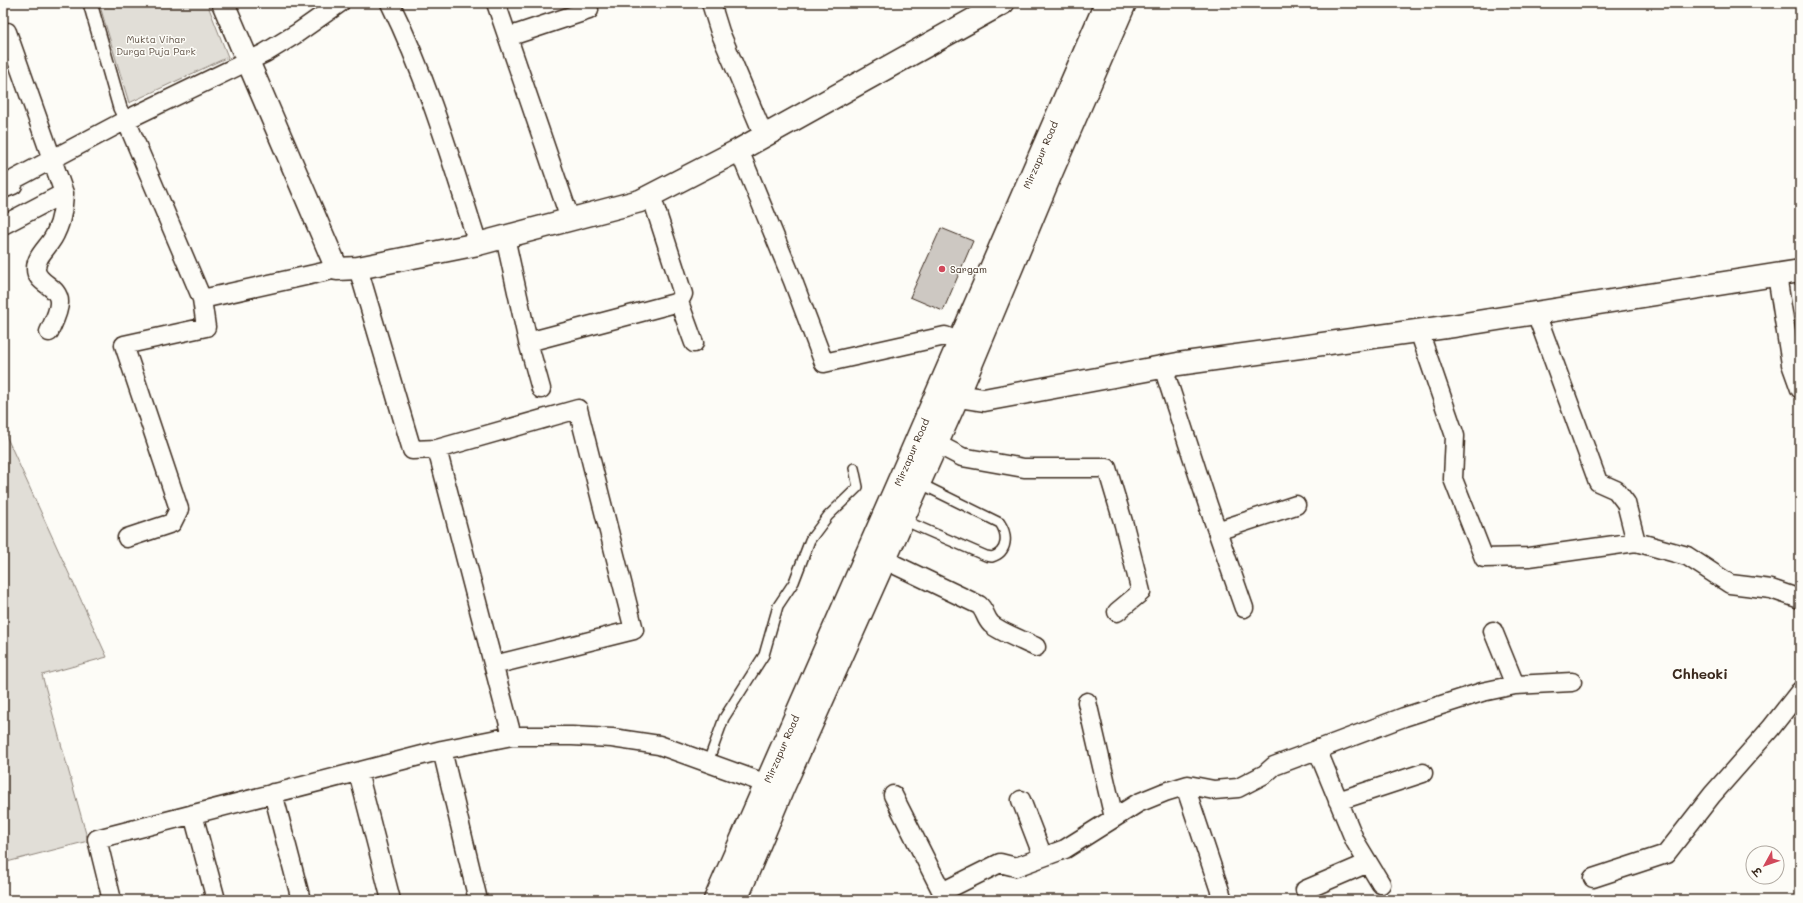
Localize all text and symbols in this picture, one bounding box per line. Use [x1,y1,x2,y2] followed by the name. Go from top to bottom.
[116,32,196,58] park label: Mukta Vihar Durga Puja Park
[1019,119,1061,191] street label: Mirzapur Road
[950,262,987,276] place label: Sargam
[937,264,947,274] marker: Sargam
[890,416,932,488] street label: Mirzapur Road
[1672,664,1728,683] district label: Chheoki
[760,713,802,785] street label: Mirzapur Road
[1745,845,1785,885] north arrow
[1748,863,1766,880] text: उ

